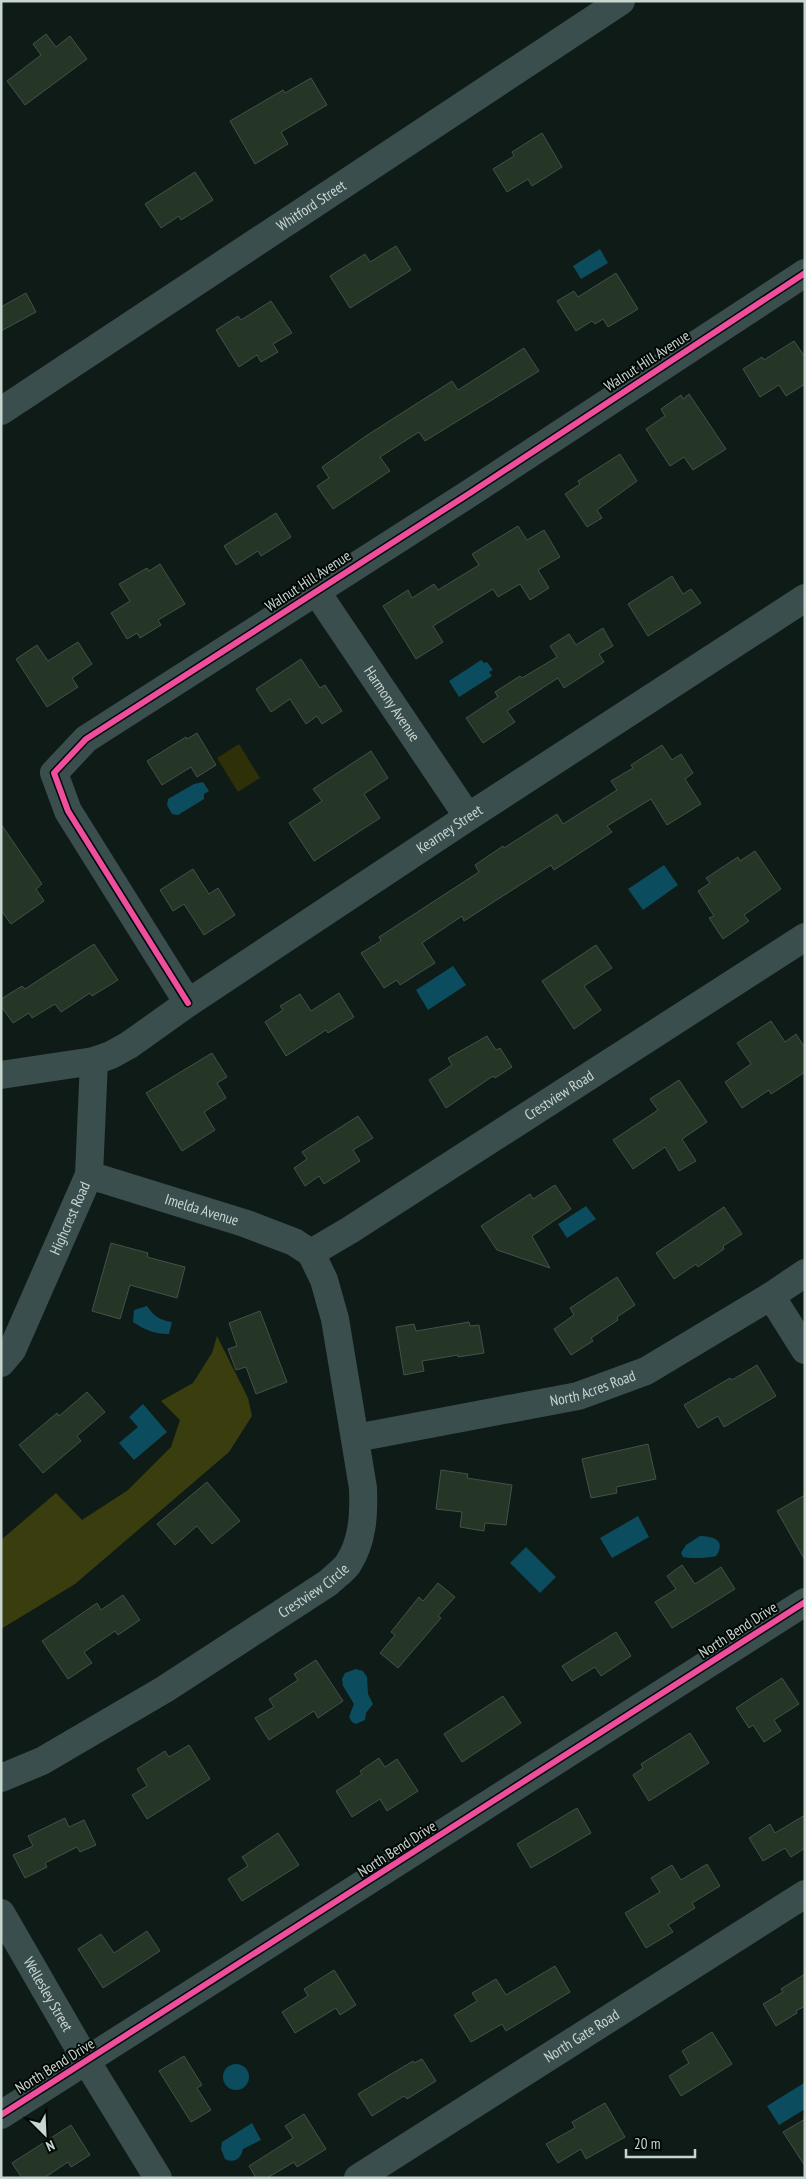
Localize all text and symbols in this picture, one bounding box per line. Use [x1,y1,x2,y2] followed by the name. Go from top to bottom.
[273,176,349,235] street label: Whitford Street
[600,326,693,395] street label: Walnut Hill Avenue
[261,546,354,615] street label: Walnut Hill Avenue
[360,662,424,745] street label: Harmony Avenue
[413,800,486,858] street label: Kearney Street
[521,1066,597,1124] street label: Crestview Road
[45,1178,94,1258] street label: Highcrest Road
[163,1189,241,1230] street label: Imelda Avenue
[548,1366,638,1410] street label: North Acres Road
[274,1559,353,1622] street label: Crestview Circle
[695,1597,781,1662] street label: North Bend Drive
[354,1816,440,1881] street label: North Bend Drive
[19,1953,77,2035] street label: Wellesley Street
[540,2005,623,2066] street label: North Gate Road
[12,2034,98,2097] street label: North Bend Drive
[20,2109,70,2159] north arrow
[626,2126,695,2158] scale bar
[634,2134,660,2153] text: 20 m
[43,2136,57,2156] text: N

